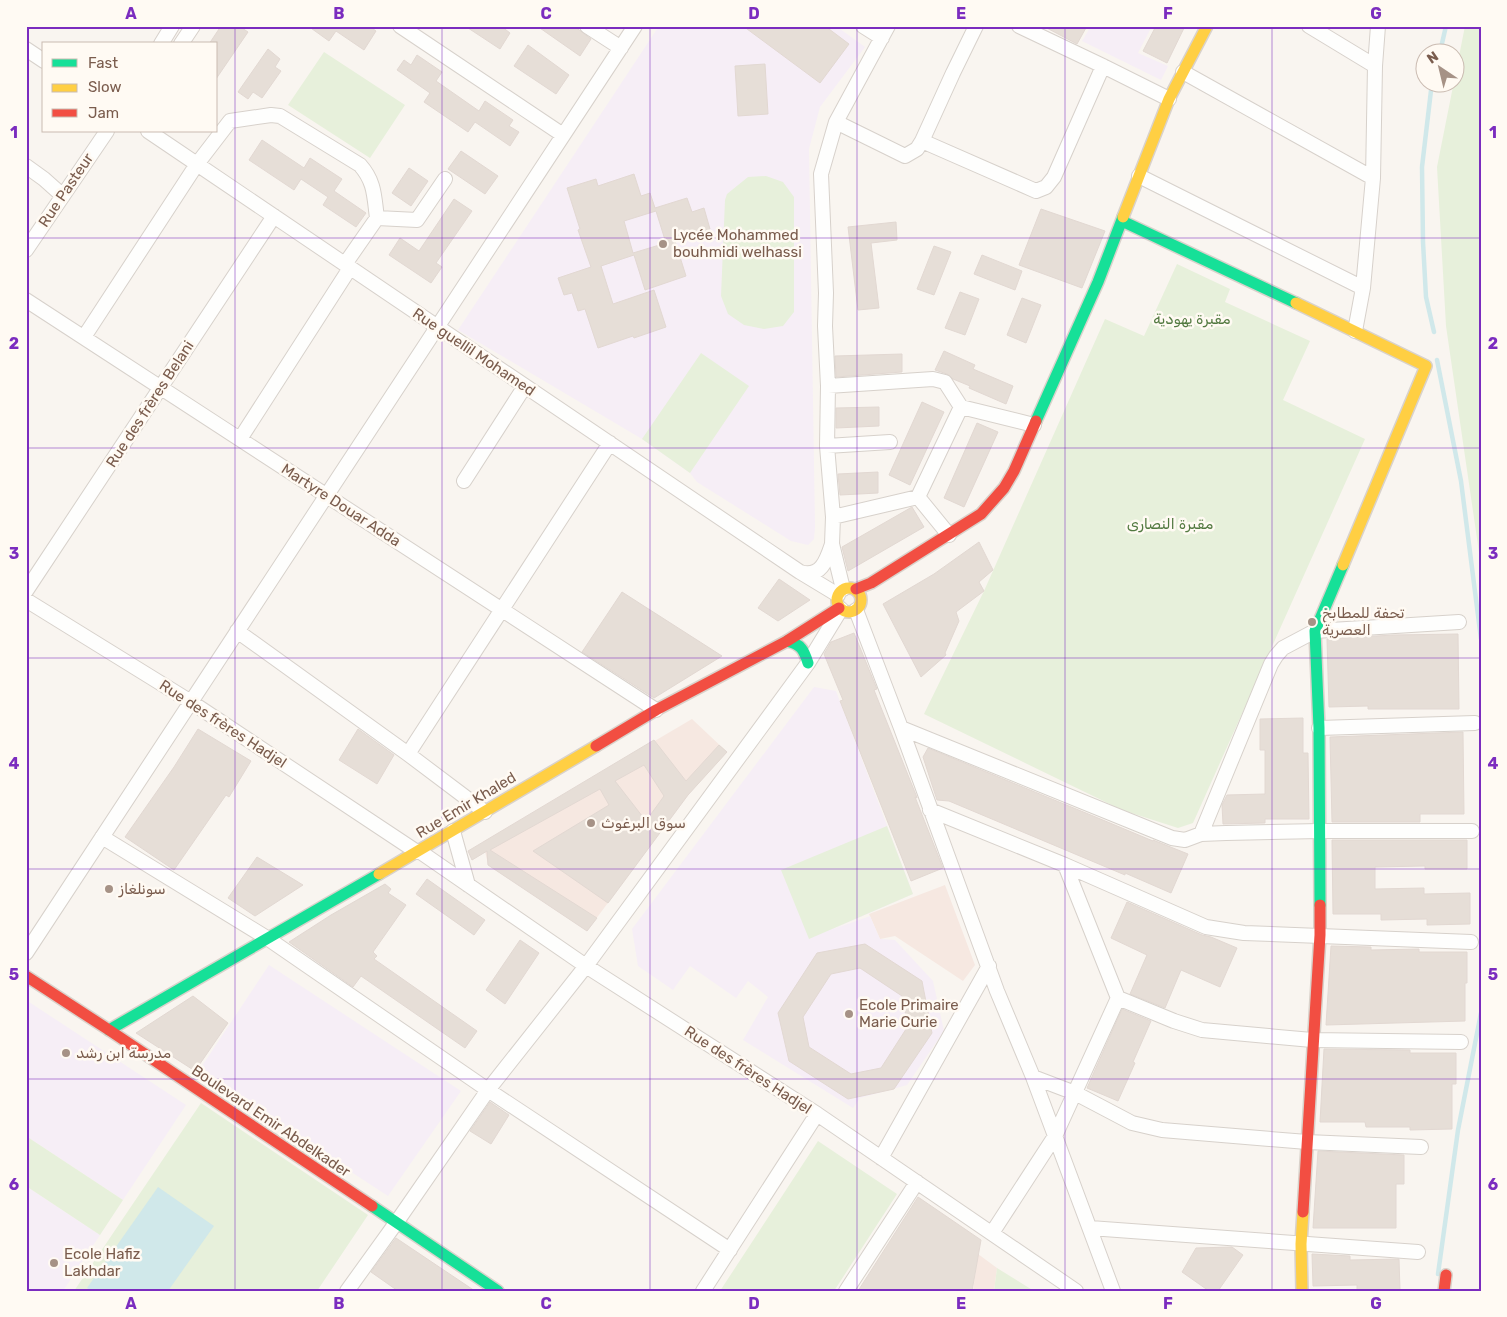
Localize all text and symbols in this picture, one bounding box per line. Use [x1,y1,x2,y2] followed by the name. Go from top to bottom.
[125,4,137,23] text: A
[333,4,345,23] text: B
[540,4,552,23] text: C
[748,4,760,23] text: D
[956,4,966,23] text: E
[1163,4,1173,23] text: F
[1370,4,1382,23] text: G
[42,42,218,132] legend
[1414,42,1464,92] north arrow
[1424,48,1442,68] text: N
[88,54,118,72] text: Fast
[88,78,121,96] text: Slow
[88,104,119,122] text: Jam
[10,123,18,142] text: 1
[1489,123,1497,142] text: 1
[35,149,97,230] street label: Rue Pasteur
[673,226,802,261] place label: Lycée Mohammed bouhmidi welhassi
[657,238,669,250] marker: Lycée Mohammed bouhmidi welhassi
[409,304,539,400] street label: Rue guellil Mohamed
[1153,310,1231,328] park label: مقبرة يهودية
[9,334,19,353] text: 2
[1488,334,1498,353] text: 2
[102,337,198,471] street label: Rue des frères Belani
[278,460,404,550] street label: Martyre Douar Adda
[1127,515,1213,533] park label: مقبرة النصارى
[9,544,19,563] text: 3
[1488,544,1498,563] text: 3
[1322,604,1405,639] place label: تحفة للمطابخ العصرية
[1306,616,1318,628] marker: تحفة للمطابخ العصرية
[156,676,290,772] street label: Rue des frères Hadjel
[9,754,20,773] text: 4
[1488,754,1499,773] text: 4
[413,768,519,842] street label: Rue Emir Khaled
[601,814,686,832] place label: سوق البرغوث
[585,817,597,829] marker: سوق البرغوث
[118,880,166,898] place label: سونلغاز
[103,883,115,895] marker: سونلغاز
[9,965,19,984] text: 5
[1488,965,1498,984] text: 5
[859,996,959,1031] place label: Ecole Primaire Marie Curie
[843,1008,855,1020] marker: Ecole Primaire Marie Curie
[681,1022,815,1118] street label: Rue des frères Hadjel
[76,1044,171,1062] place label: مدرسة ابن رشد
[60,1047,72,1059] marker: مدرسة ابن رشد
[188,1061,354,1181] street label: Boulevard Emir Abdelkader
[9,1175,19,1194] text: 6
[1488,1175,1498,1194] text: 6
[64,1245,141,1280] place label: Ecole Hafiz Lakhdar
[48,1257,60,1269] marker: Ecole Hafiz Lakhdar
[125,1294,137,1313] text: A
[333,1294,345,1313] text: B
[540,1294,552,1313] text: C
[748,1294,760,1313] text: D
[956,1294,966,1313] text: E
[1163,1294,1173,1313] text: F
[1370,1294,1382,1313] text: G

